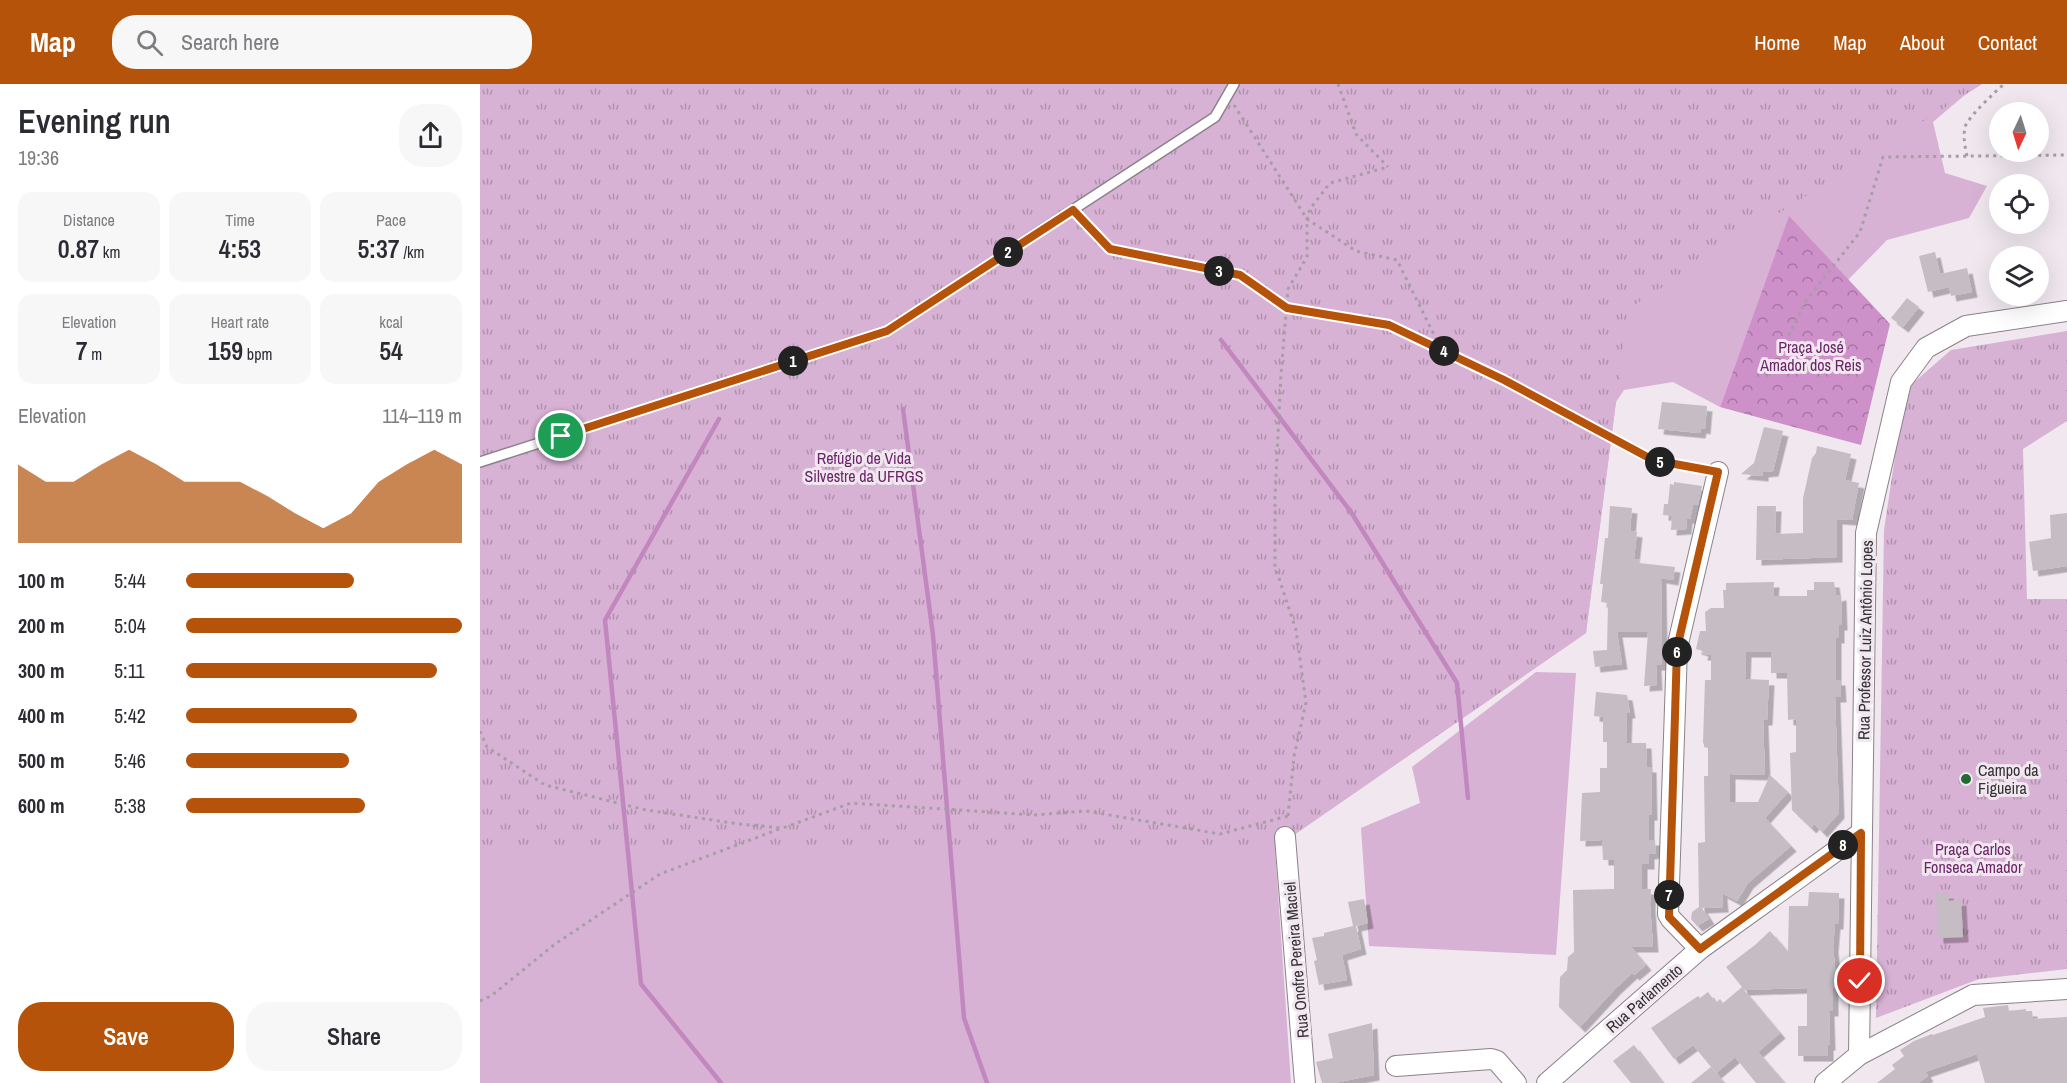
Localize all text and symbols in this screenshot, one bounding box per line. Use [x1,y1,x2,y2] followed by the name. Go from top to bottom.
[112,15,532,69] search box
[30,23,76,61] text: Map
[133,26,166,59] icon: search
[181,27,279,57] text: Search here
[1754,28,1800,57] text: Home
[1833,28,1867,57] text: Map
[1900,28,1945,57] text: About
[1978,28,2037,57] text: Contact
[18,99,171,143] text: Evening run
[1989,102,2049,162] north arrow
[1989,102,2049,306] map controls
[399,104,462,167] button: share
[18,144,59,171] text: 19:36
[1989,174,2049,234] button: locate
[63,209,115,231] text: Distance
[225,209,255,231] text: Time
[376,209,406,231] text: Pace
[58,231,99,266] text: 0.87
[219,231,261,266] text: 4:53
[357,231,400,266] text: 5:37
[993,237,1023,267] pin: 2
[99,241,120,263] text: km
[400,241,425,263] text: /km
[1004,241,1012,263] text: 2
[1989,246,2049,306] button: layers
[1204,256,1234,286] pin: 3
[1215,260,1223,282] text: 3
[62,311,116,333] text: Elevation
[211,311,269,333] text: Heart rate
[379,311,403,333] text: kcal
[76,333,88,368] text: 7
[208,333,243,368] text: 159
[379,333,403,368] text: 54
[1429,336,1459,366] pin: 4
[1759,336,1862,376] park label: Praça José Amador dos Reis
[1440,340,1448,362] text: 4
[88,343,102,365] text: m
[243,343,272,365] text: bpm
[778,346,808,376] pin: 1
[789,350,797,372] text: 1
[18,402,86,429] text: Elevation
[382,402,462,429] text: 114–119 m
[535,410,586,461] pin
[544,419,577,452] icon: arrive
[805,447,924,487] park label: Refúgio de Vida Silvestre da UFRGS
[1645,447,1675,477] pin: 5
[1656,451,1664,473] text: 5
[1852,540,1878,740] street label: Rua Professor Luiz Antônio Lopes
[18,567,65,594] text: 100 m
[114,567,146,594] text: 5:44
[18,612,65,639] text: 200 m
[114,612,146,639] text: 5:04
[1662,637,1692,667] pin: 6
[1673,641,1681,663] text: 6
[18,657,65,684] text: 300 m
[114,657,145,684] text: 5:11
[18,702,65,729] text: 400 m
[114,702,146,729] text: 5:42
[18,747,65,774] text: 500 m
[114,747,146,774] text: 5:46
[1978,759,2039,799] place label: Campo da Figueira
[1959,772,1973,786] marker: Campo da Figueira
[18,792,65,819] text: 600 m
[114,792,146,819] text: 5:38
[1828,830,1858,860] pin: 8
[1839,834,1847,856] text: 8
[1924,838,2023,878] park label: Praça Carlos Fonseca Amador
[1654,880,1684,910] pin: 7
[1278,881,1314,1039] street label: Rua Onofre Pereira Maciel
[1665,884,1673,906] text: 7
[1834,955,1885,1006] pin
[1601,959,1687,1037] street label: Rua Parlamento
[1843,964,1876,997] icon: check
[18,1002,234,1071] button: Save
[246,1002,462,1071] button: Share

